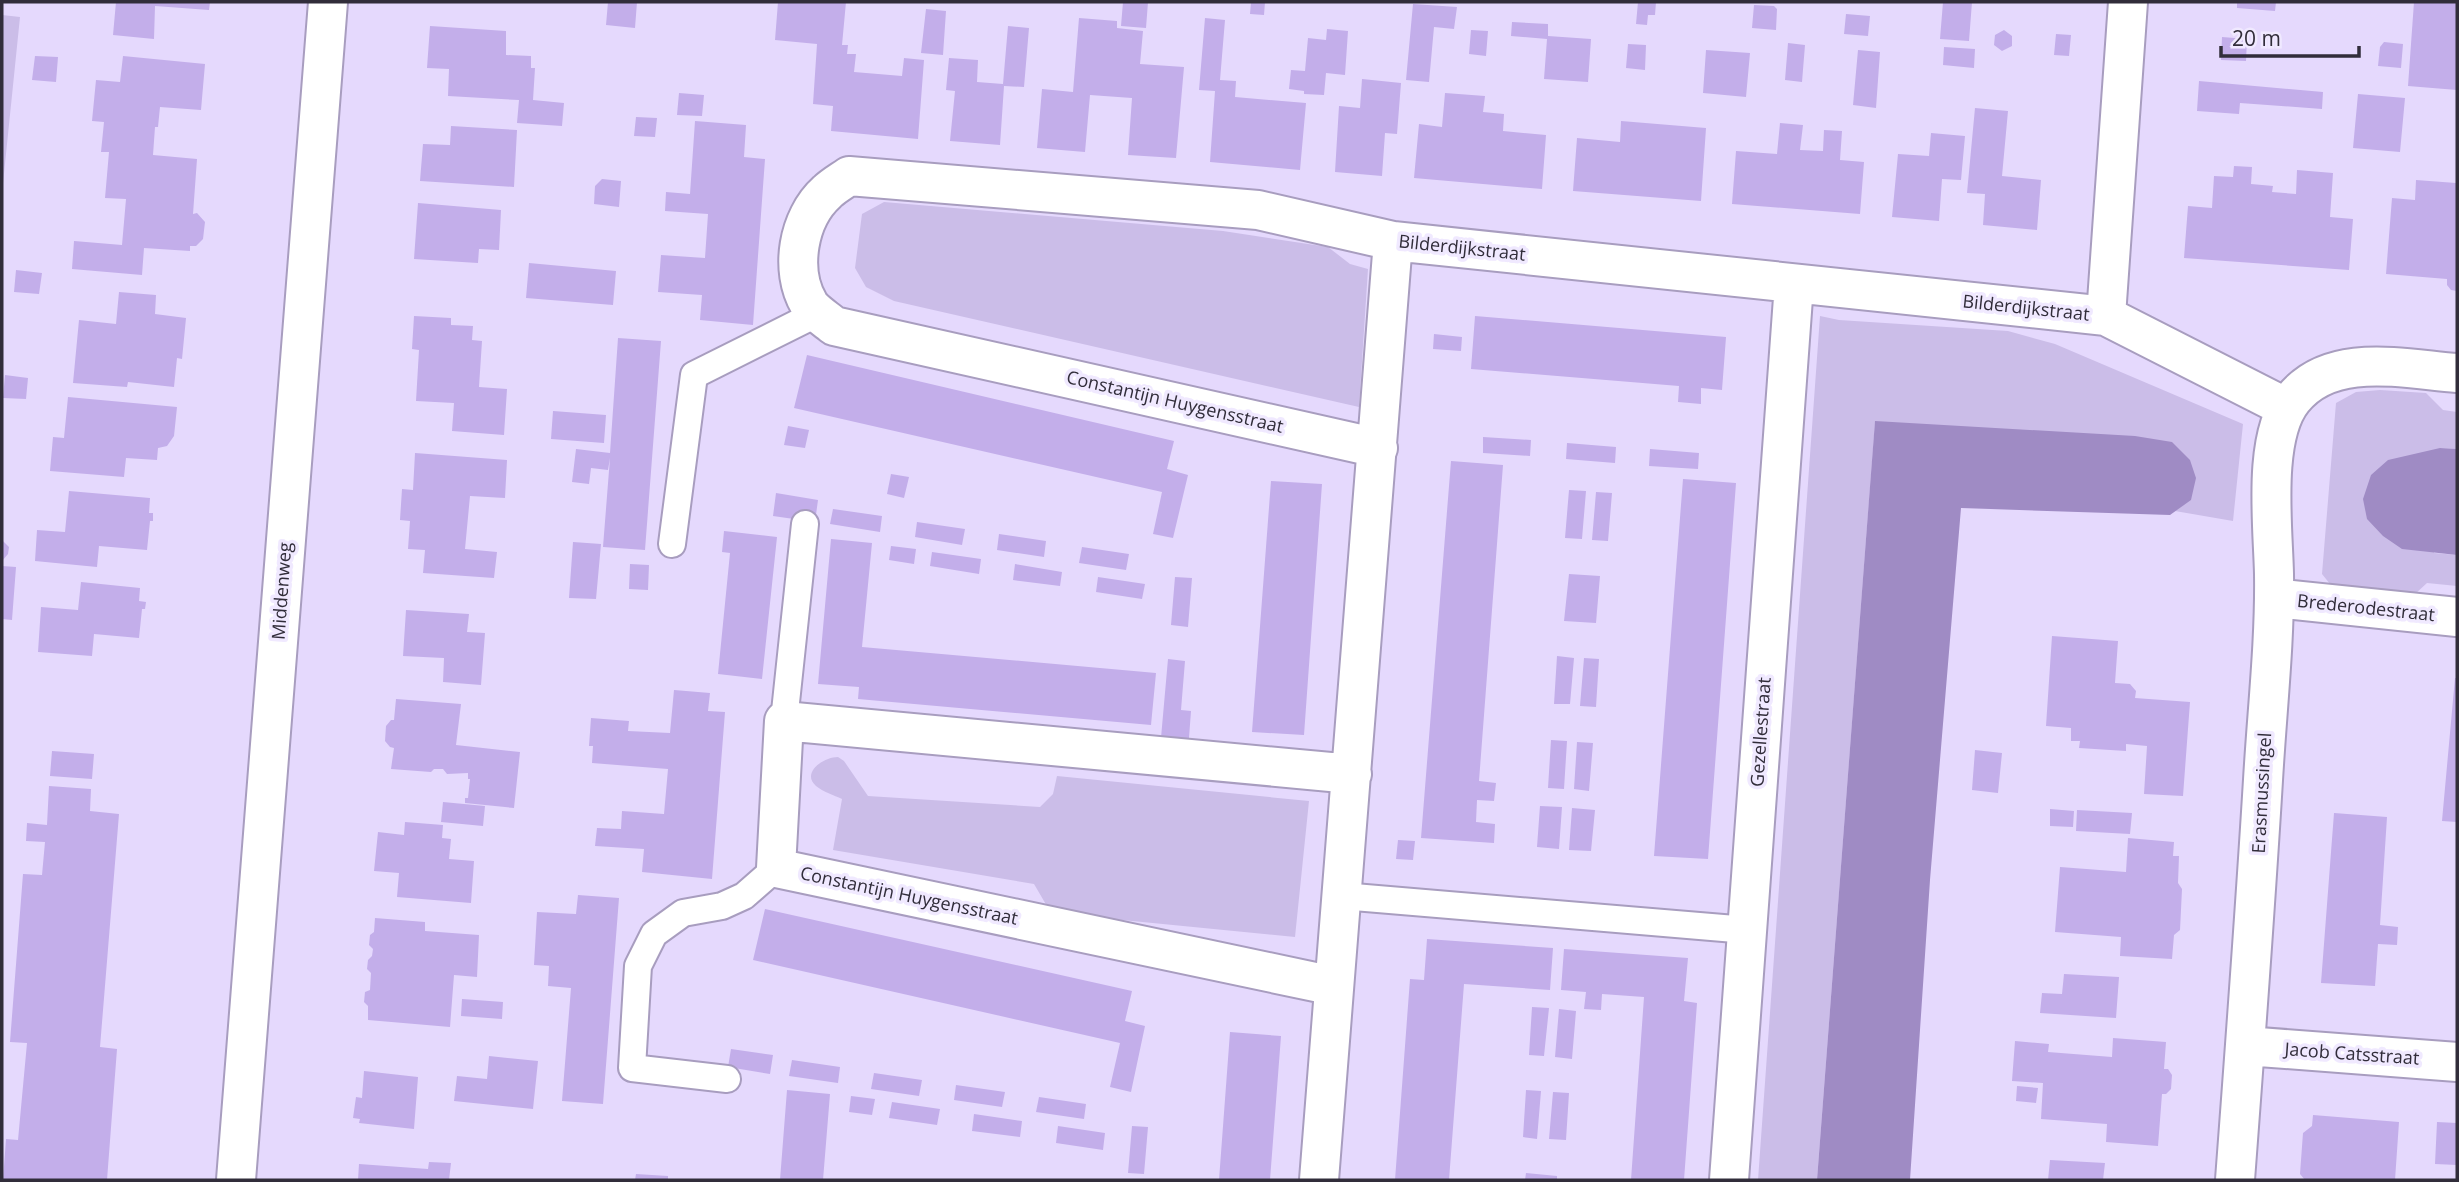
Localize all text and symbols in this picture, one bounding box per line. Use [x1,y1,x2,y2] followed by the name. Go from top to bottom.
[2221,14,2359,58] scale bar
[2232,24,2281,52] text: 20 m
[1397,228,1527,266] street label: Bilderdijkstraat
[1961,288,2091,326] street label: Bilderdijkstraat
[1064,364,1286,438] street label: Constantijn Huygensstraat
[266,541,296,641] street label: Middenweg
[2296,588,2436,626] street label: Brederodestraat
[1744,676,1776,787] street label: Gezellestraat
[2246,732,2276,854] street label: Erasmussingel
[798,860,1020,930] street label: Constantijn Huygensstraat
[2282,1036,2420,1070] street label: Jacob Catsstraat

